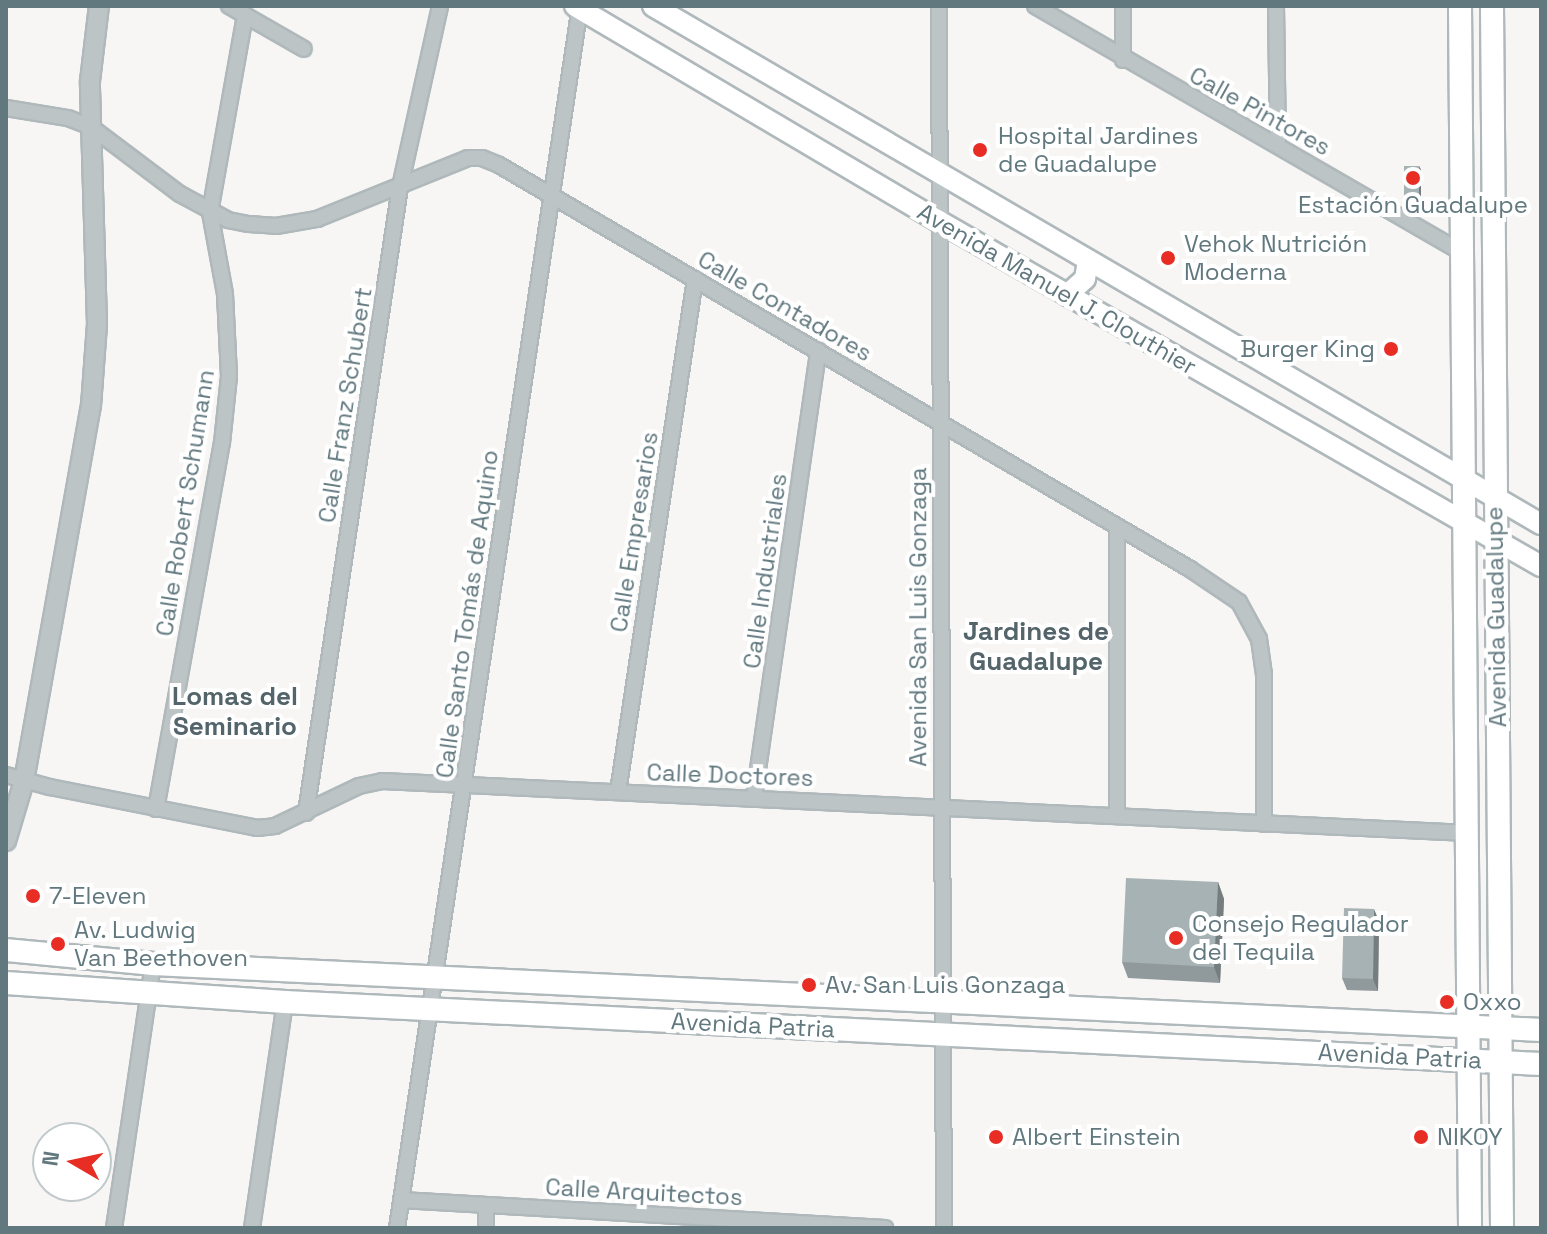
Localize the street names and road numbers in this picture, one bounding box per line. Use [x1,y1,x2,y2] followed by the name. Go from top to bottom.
[1184,60,1336,162] street label: Calle Pintores
[912,197,1202,381] street label: Avenida Manuel J. Clouthier
[693,244,877,368] street label: Calle Contadores
[312,285,378,525] street label: Calle Franz Schubert
[150,368,220,638] street label: Calle Robert Schumann
[604,430,664,634] street label: Calle Empresarios
[430,448,504,780] street label: Calle Santo Tomás de Aquino
[904,467,932,767] street label: Avenida San Luis Gonzaga
[737,471,793,671] street label: Calle Industriales
[1480,506,1512,728] street label: Avenida Guadalupe
[646,758,814,792] street label: Calle Doctores
[670,1006,836,1044] street label: Avenida Patria
[1317,1037,1483,1075] street label: Avenida Patria
[544,1172,744,1212] street label: Calle Arquitectos

